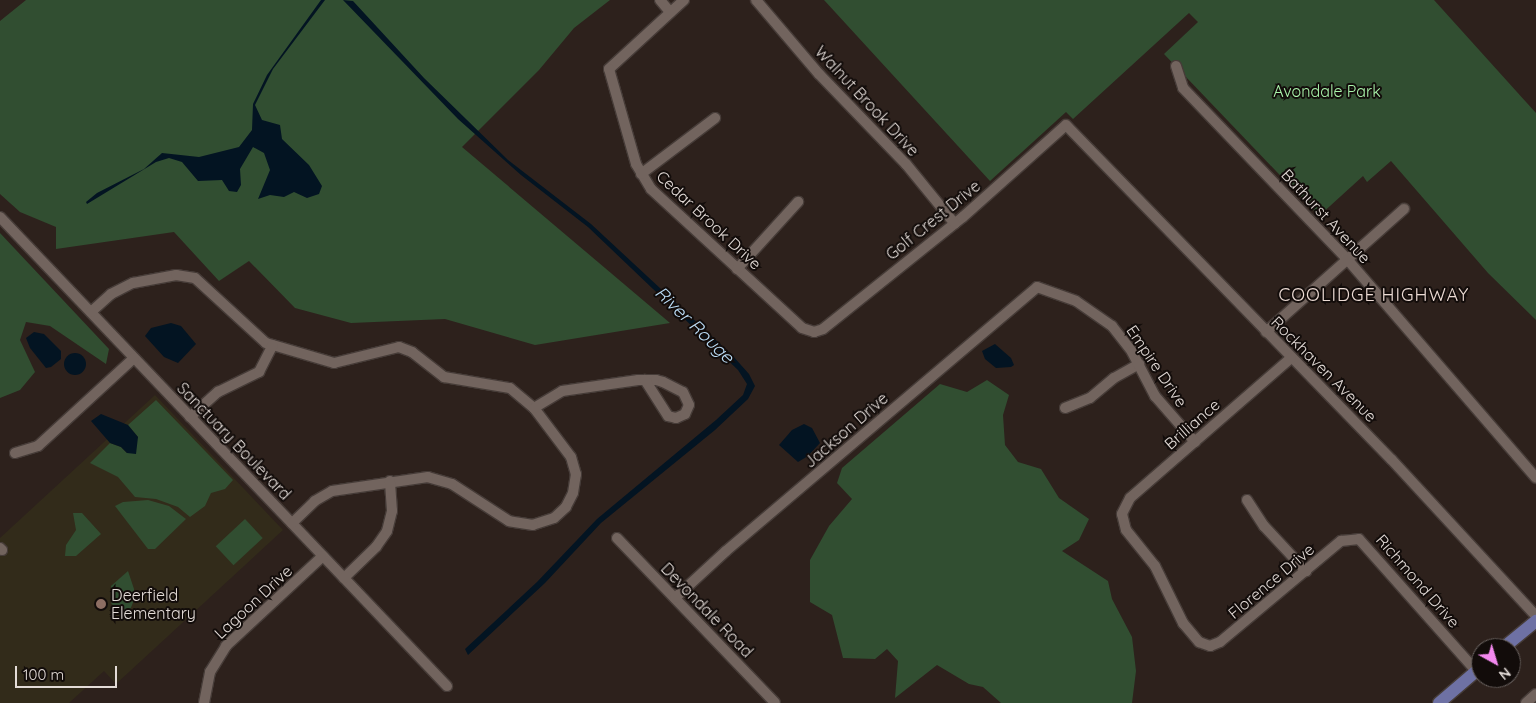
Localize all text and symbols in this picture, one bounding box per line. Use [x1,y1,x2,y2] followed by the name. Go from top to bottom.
[811,42,923,160] street label: Walnut Brook Drive
[1273,81,1381,101] park label: Avondale Park
[1277,165,1375,267] street label: Bathurst Avenue
[653,166,765,274] street label: Cedar Brook Drive
[882,176,984,264] street label: Golf Crest Drive
[650,282,738,368] water label: River Rouge
[1277,284,1471,306] district label: COOLIDGE HIGHWAY
[1267,312,1381,426] street label: Rockhaven Avenue
[1123,321,1191,411] street label: Empire Drive
[173,378,295,504] street label: Sanctuary Boulevard
[800,388,892,472] street label: Jackson Drive
[1160,395,1224,453] street label: Brilliance
[1372,530,1464,632] street label: Richmond Drive
[1224,539,1318,623] street label: Florence Drive
[657,559,757,661] street label: Devondale Road
[210,561,296,643] street label: Lagoon Drive
[111,585,196,623] place label: Deerfield Elementary
[95,598,107,610] marker: Deerfield Elementary
[1471,638,1521,688] north arrow
[18,656,120,688] scale bar
[1495,664,1514,684] text: N
[23,665,64,684] text: 100 m

